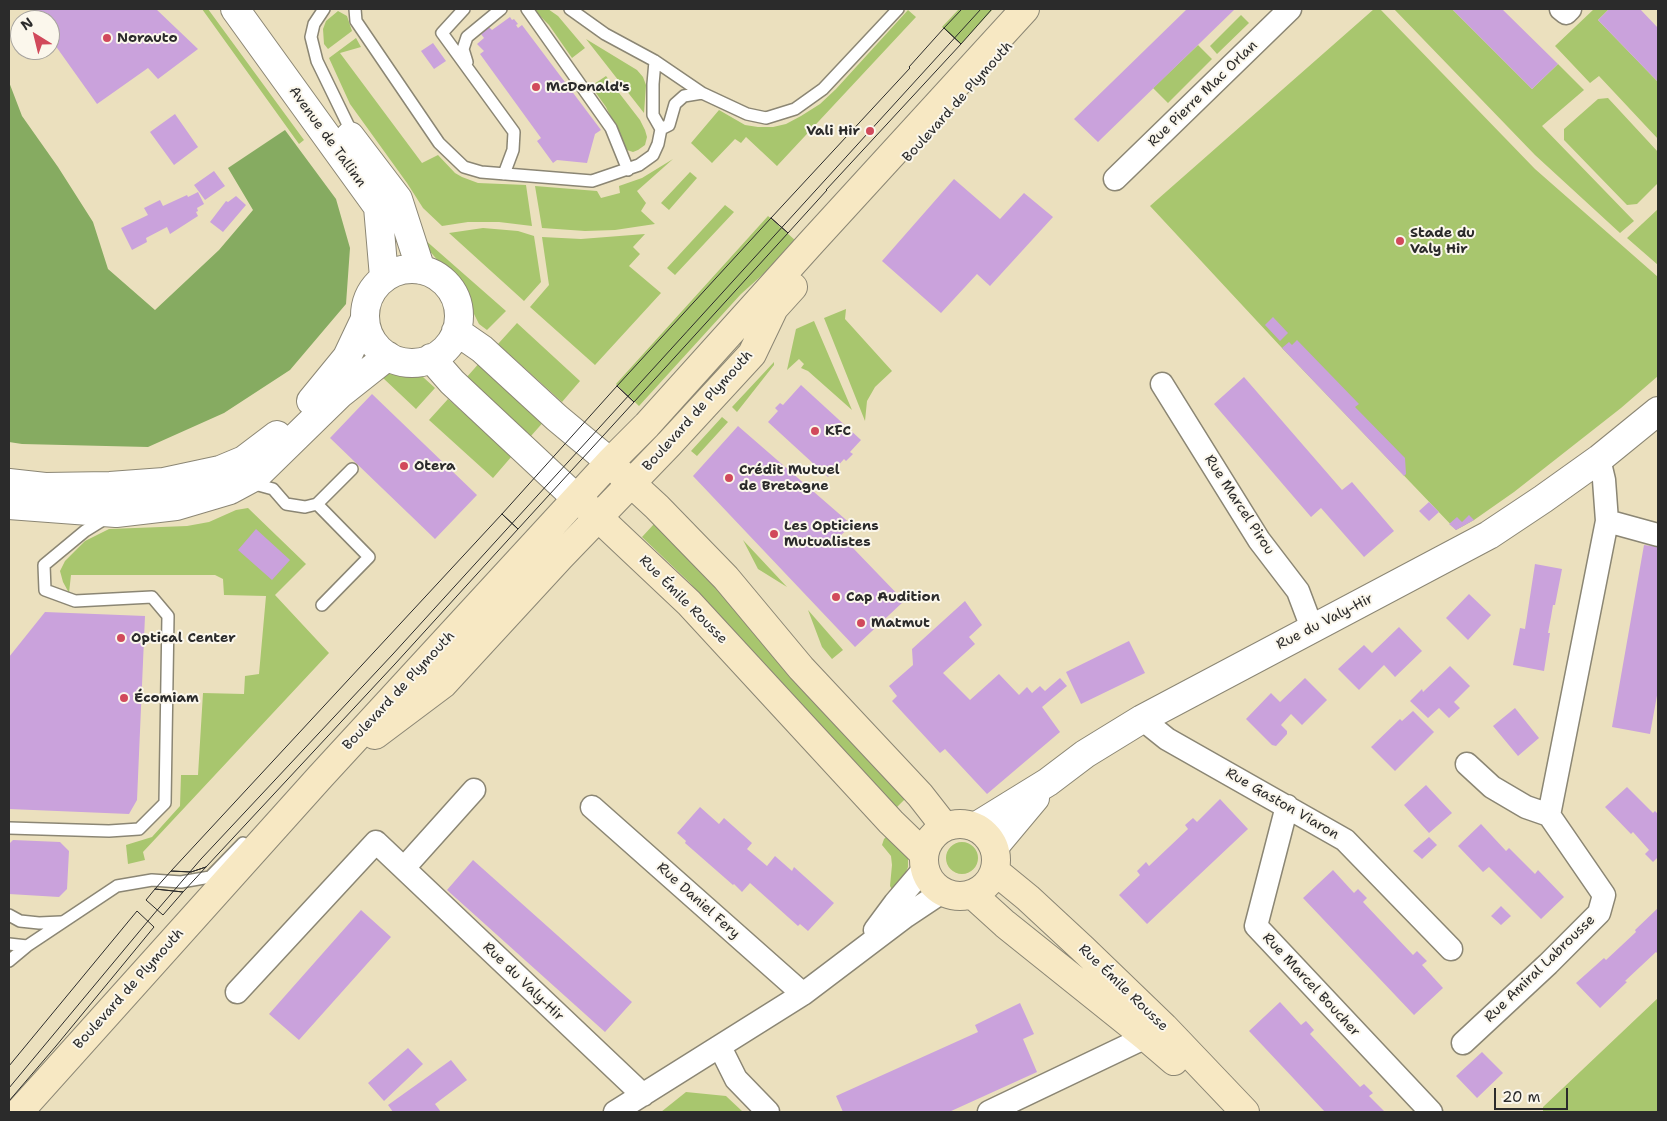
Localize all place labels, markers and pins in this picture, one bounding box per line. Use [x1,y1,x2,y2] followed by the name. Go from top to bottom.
[117,30,178,46] place label: Norauto
[101,32,113,44] marker: Norauto
[546,79,630,95] place label: McDonald's
[530,81,542,93] marker: McDonald's
[806,123,860,139] place label: Vali Hir
[864,125,876,137] marker: Vali Hir
[1410,225,1475,258] place label: Stade du Valy Hir
[1394,235,1406,247] marker: Stade du Valy Hir
[825,423,851,439] place label: KFC
[809,425,821,437] marker: KFC
[414,458,456,474] place label: Otera
[398,460,410,472] marker: Otera
[739,462,840,494] place label: Crédit Mutuel de Bretagne
[723,472,735,484] marker: Crédit Mutuel de Bretagne
[784,518,879,550] place label: Les Opticiens Mutualistes
[768,528,780,540] marker: Les Opticiens Mutualistes
[846,589,940,605] place label: Cap Audition
[830,591,842,603] marker: Cap Audition
[871,615,930,631] place label: Matmut
[855,617,867,629] marker: Matmut
[131,630,236,646] place label: Optical Center
[115,632,127,644] marker: Optical Center
[134,690,199,706] place label: Écomiam
[118,692,130,704] marker: Écomiam

